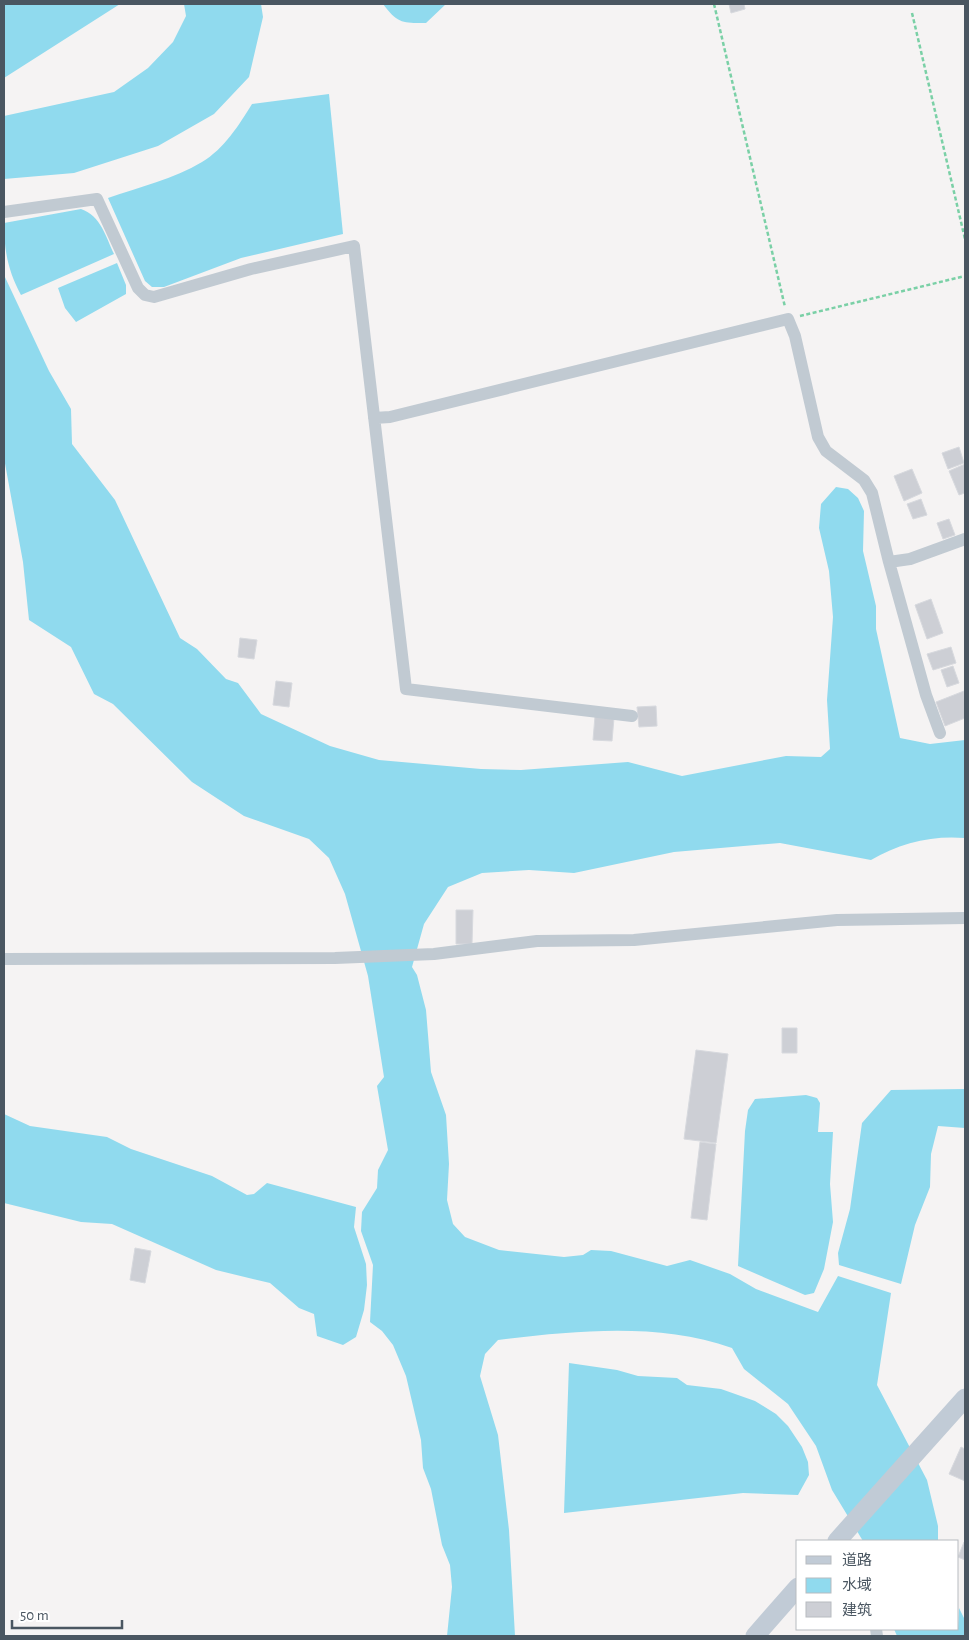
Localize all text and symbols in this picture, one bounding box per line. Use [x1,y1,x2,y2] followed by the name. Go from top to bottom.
[796,1540,959,1630] legend
[842,1552,872,1568] text: 道路
[842,1577,872,1593] text: 水域
[12,1598,122,1630] scale bar
[842,1602,872,1618] text: 建筑
[20,1608,49,1623] text: 50 m

